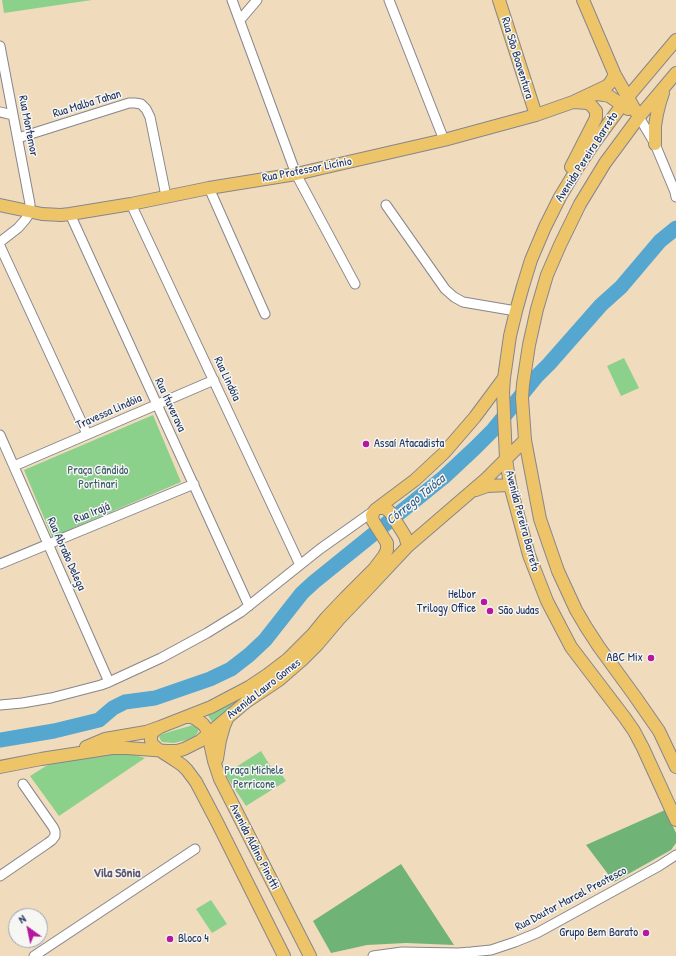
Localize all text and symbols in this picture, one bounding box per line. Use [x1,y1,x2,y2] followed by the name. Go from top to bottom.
[498,16,536,100] street label: Rua São Boaventura
[51,87,123,121] street label: Rua Malba Tahan
[15,94,41,158] street label: Rua Montemor
[553,109,621,205] street label: Avenida Pereira Barreto
[261,154,353,186] street label: Rua Professor Licínio
[211,355,243,403] street label: Rua Lindóia
[151,376,189,434] street label: Rua Ituverava
[74,391,144,433] street label: Travessa Lindóia
[374,437,444,451] place label: Assaí Atacadista
[361,439,371,449] marker: Assaí Atacadista
[68,464,128,492] park label: Praça Cândido Portinari
[502,469,542,573] street label: Avenida Pereira Barreto
[383,472,449,528] water label: Córrego Taióca
[72,499,112,527] street label: Rua Irajá
[43,515,89,593] street label: Rua Abraão Delega
[417,588,476,616] place label: Helbor Trilogy Office
[479,597,489,607] marker: Helbor Trilogy Office
[498,604,539,618] place label: São Judas
[485,606,495,616] marker: São Judas
[607,651,643,665] place label: ABC Mix
[646,653,656,663] marker: ABC Mix
[224,656,304,722] street label: Avenida Lauro Gomes
[224,764,284,792] park label: Praça Michele Perricone
[226,802,282,892] street label: Avenida Aldino Pinotti
[513,863,629,935] street label: Rua Doutor Marcel Preotesco
[94,866,140,882] district label: Vila Sônia
[8,908,48,948] north arrow
[16,911,28,926] text: N
[559,926,638,940] place label: Grupo Bem Barato
[641,928,651,938] marker: Grupo Bem Barato
[178,932,209,946] place label: Bloco 4
[165,934,175,944] marker: Bloco 4

